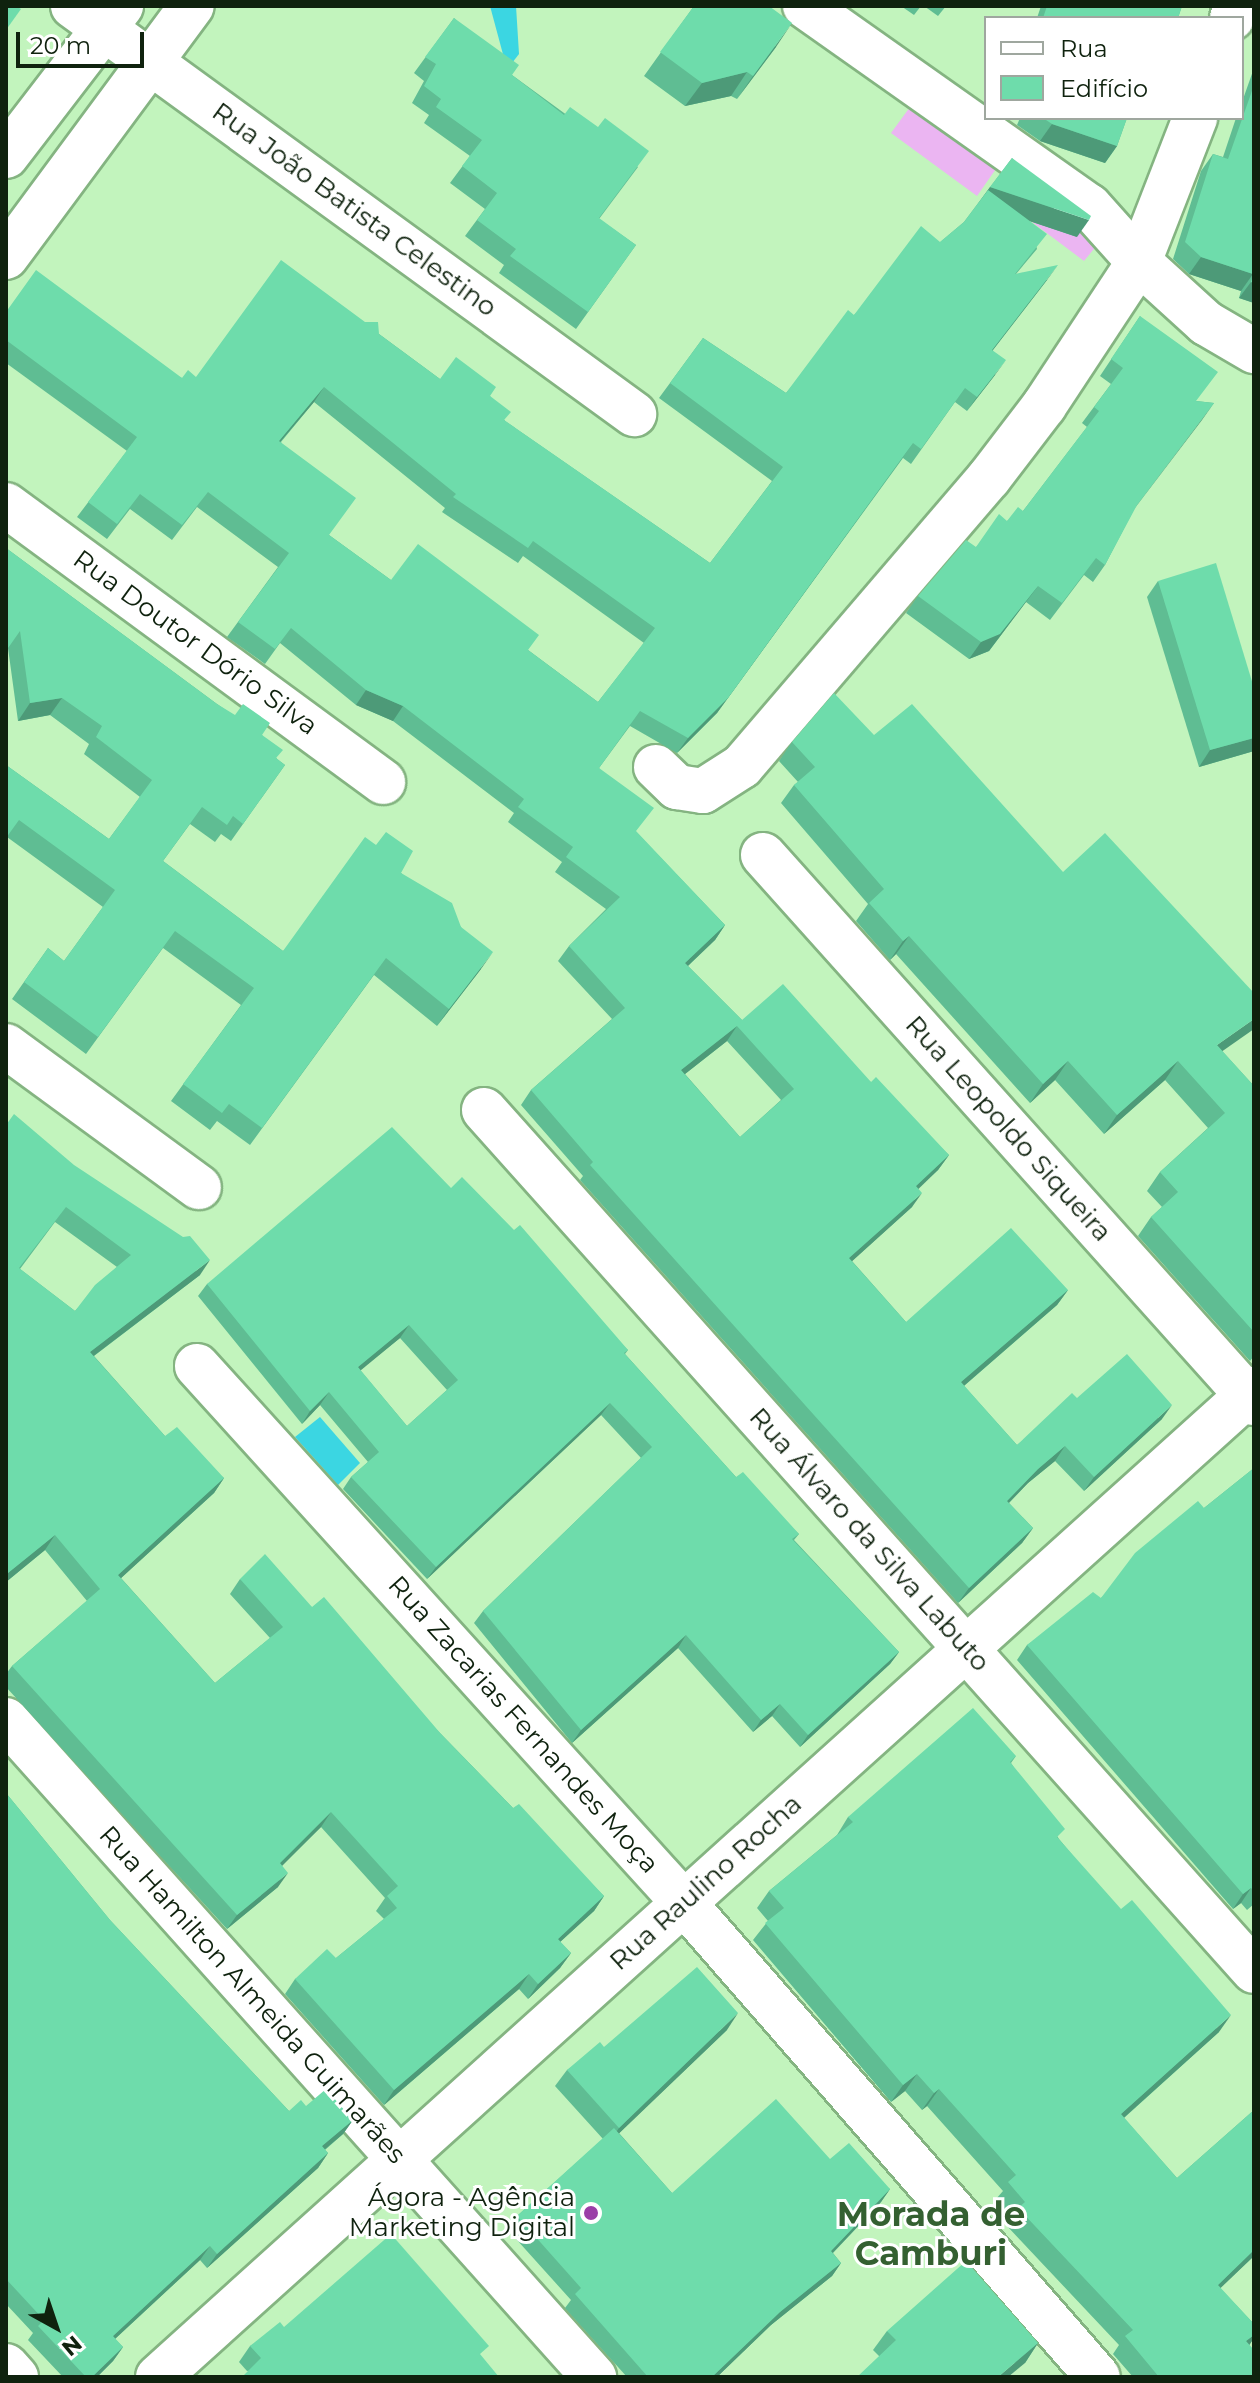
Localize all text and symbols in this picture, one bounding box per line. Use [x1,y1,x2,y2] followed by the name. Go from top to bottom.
[20,16,148,66] scale bar
[984,16,1244,120] legend
[30,31,91,60] text: 20 m
[1060,34,1108,63] text: Rua
[1060,74,1148,103] text: Edifício
[206,96,502,324] street label: Rua João Batista Celestino
[67,544,323,742] street label: Rua Doutor Dório Silva
[898,1010,1118,1248] street label: Rua Leopoldo Siqueira
[742,1402,996,1678] street label: Rua Álvaro da Silva Labuto
[381,1570,665,1880] street label: Rua Zacarias Fernandes Moça
[604,1789,808,1977] street label: Rua Raulino Rocha
[92,1820,412,2170] street label: Rua Hamilton Almeida Guimarães
[349,2182,575,2244] place label: Ágora - Agência Marketing Digital
[837,2194,1025,2274] district label: Morada de Camburi
[582,2204,600,2222] marker: Ágora - Agência Marketing Digital
[16,2287,96,2367] north arrow
[56,2330,87,2362] text: N

